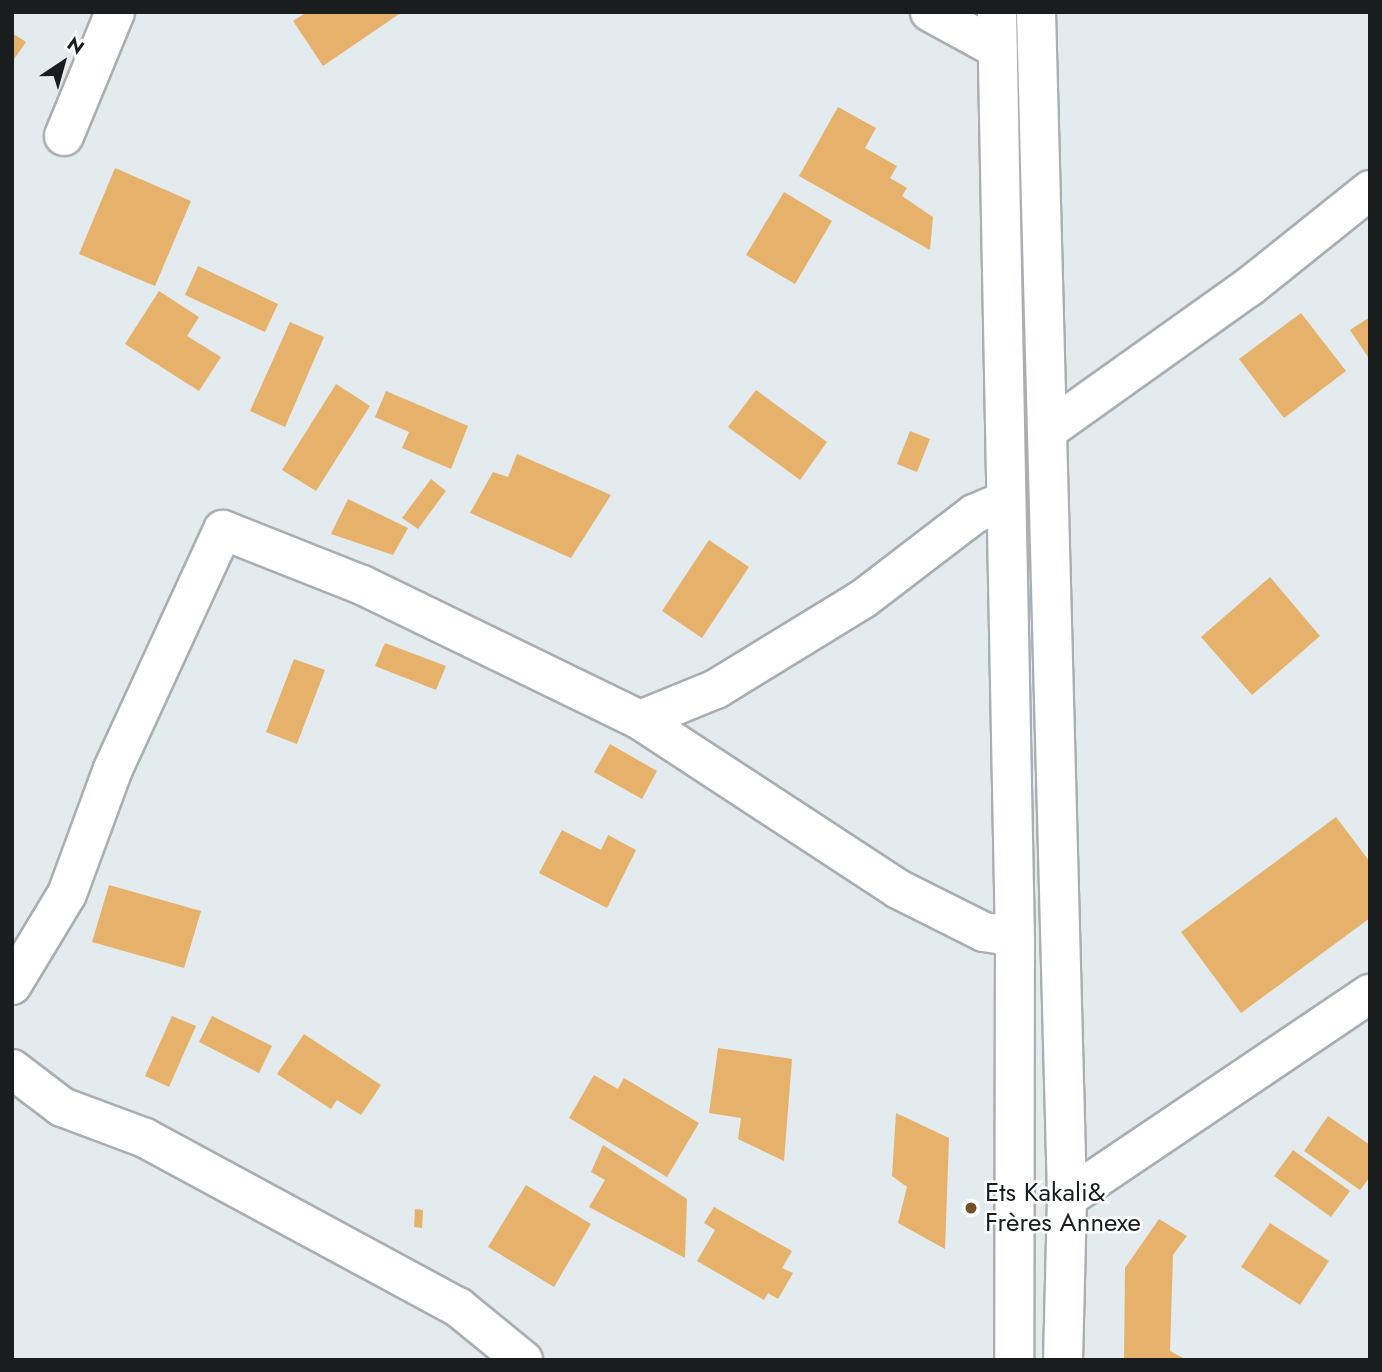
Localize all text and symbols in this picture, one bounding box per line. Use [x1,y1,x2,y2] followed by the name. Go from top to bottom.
[28,28,98,98] north arrow
[62,30,90,61] text: N
[985,1177,1141,1238] place label: Ets Kakali& Frères Annexe
[963,1200,979,1216] marker: Ets Kakali& Frères Annexe

